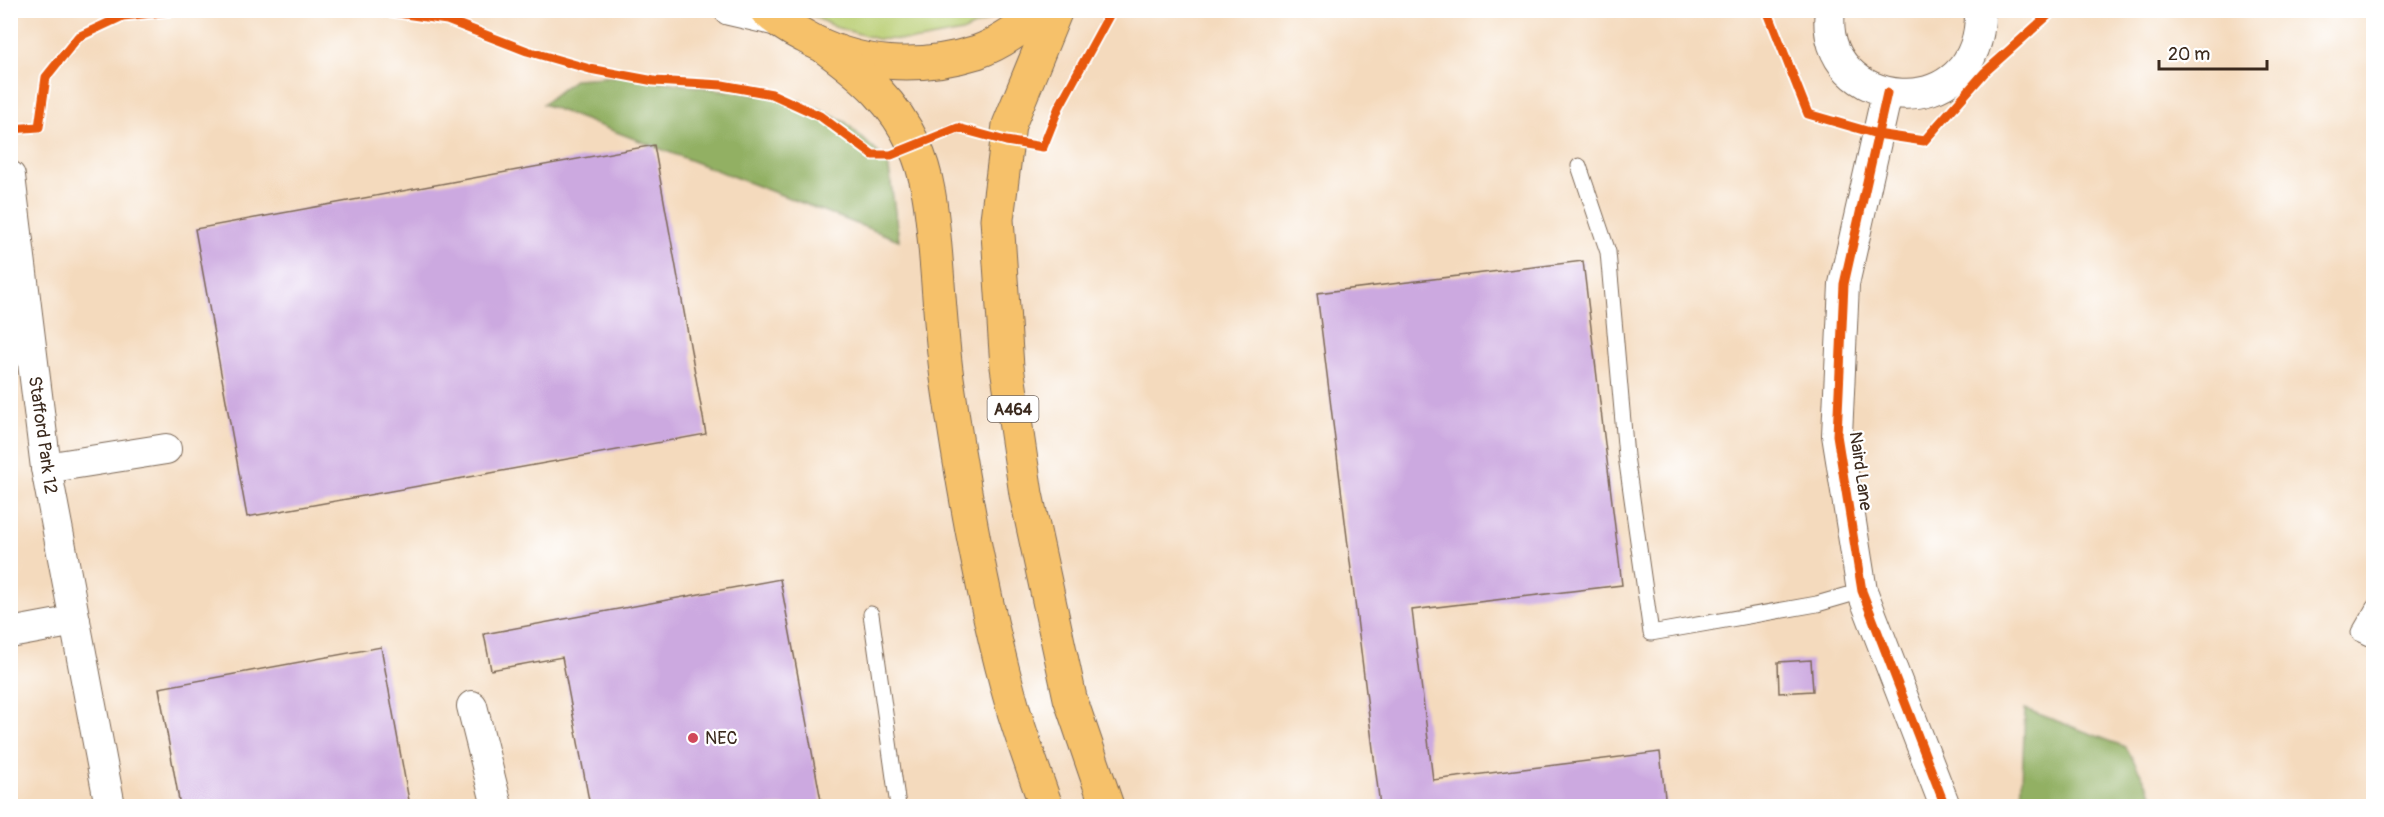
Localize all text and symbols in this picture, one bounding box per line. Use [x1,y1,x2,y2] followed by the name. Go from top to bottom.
[2159,33,2267,71] scale bar
[2168,43,2210,66] text: 20 m
[23,375,62,496] street label: Stafford Park 12
[988,396,1038,422] road number: A464
[1844,430,1877,512] street label: Naird Lane
[705,727,738,750] place label: NEC
[686,731,700,745] marker: NEC

